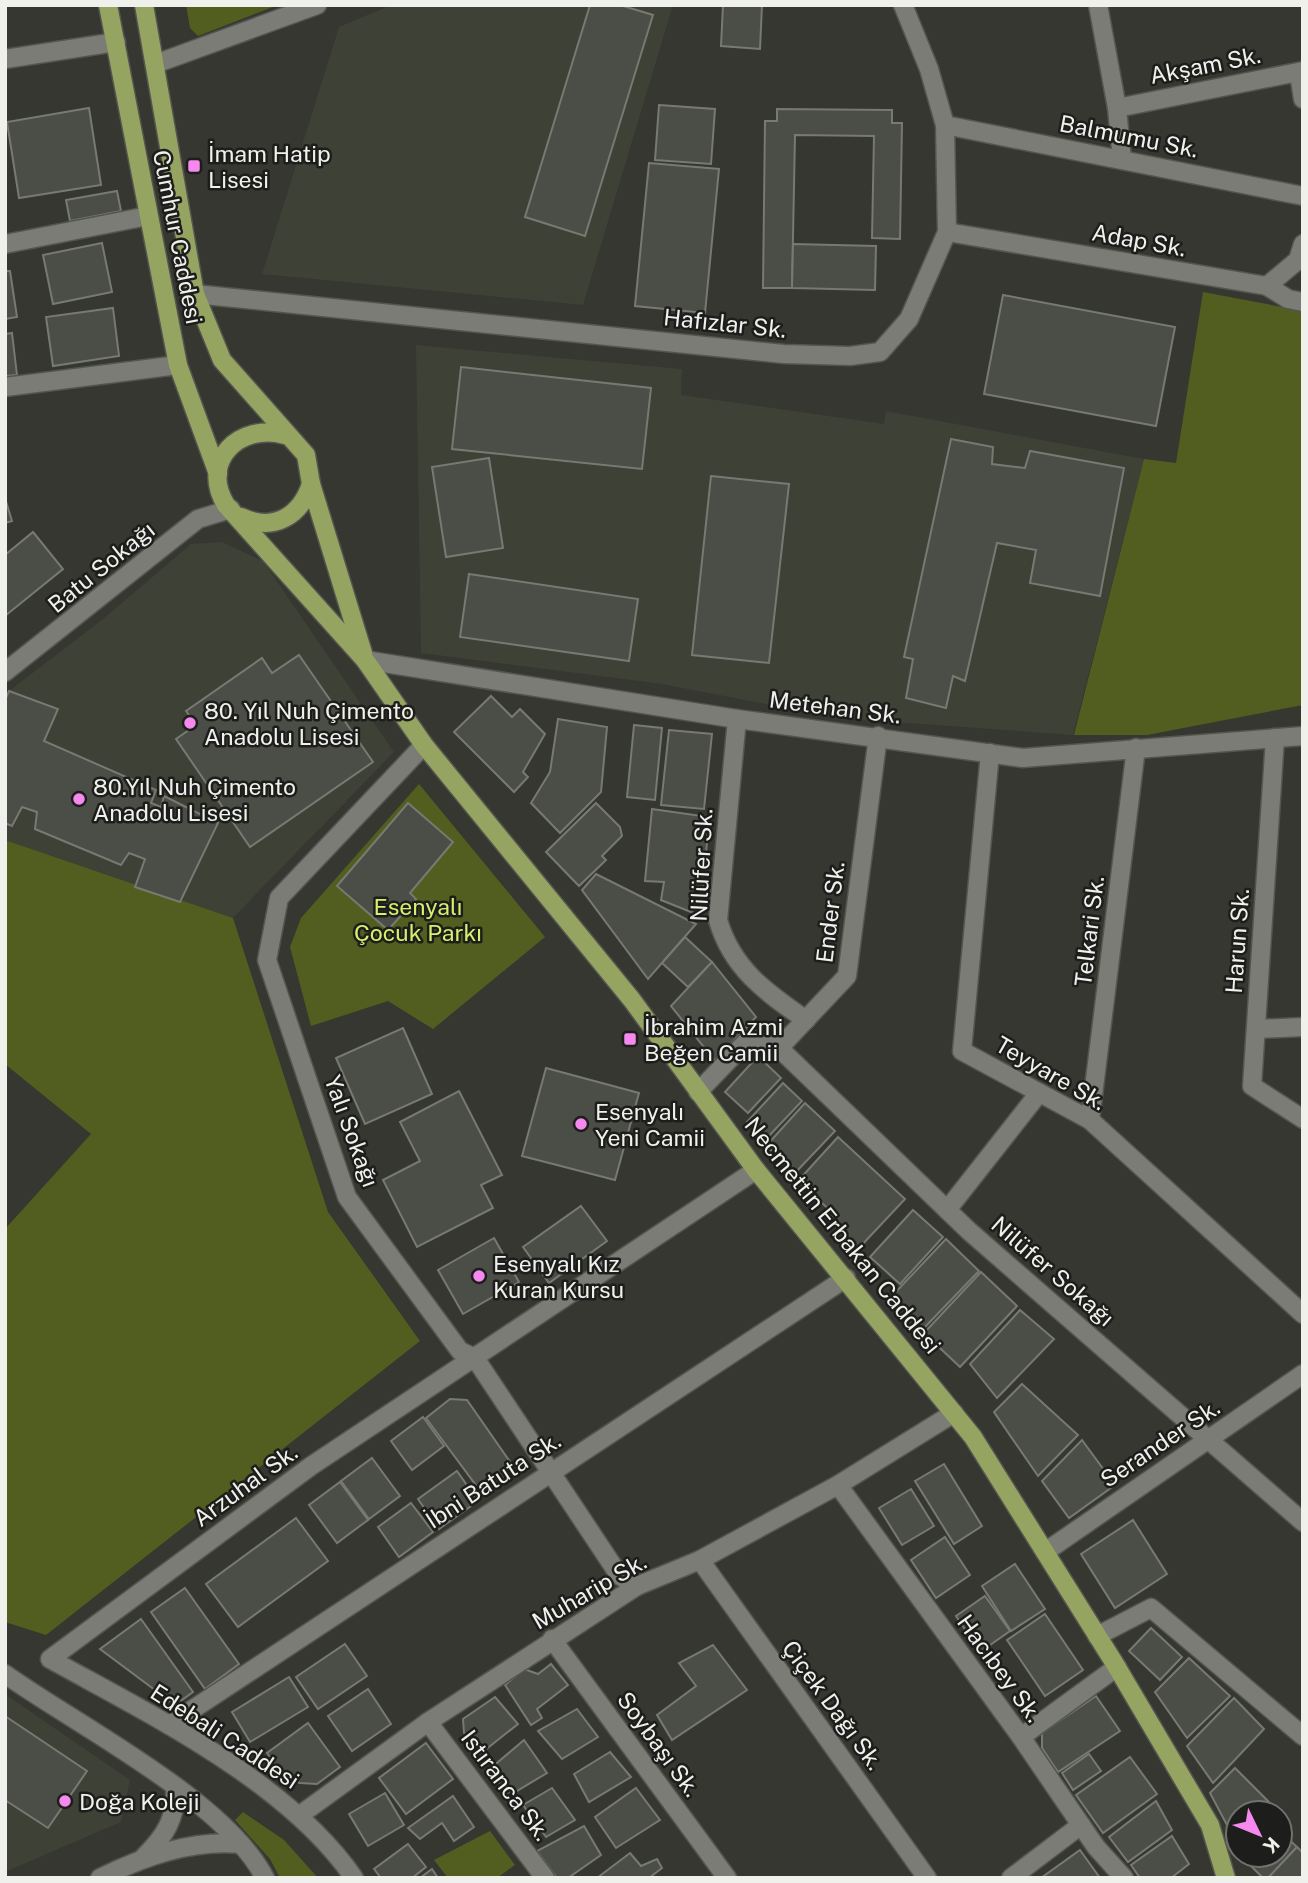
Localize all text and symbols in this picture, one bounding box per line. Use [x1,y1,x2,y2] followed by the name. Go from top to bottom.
[1147,41,1263,89] street label: Akşam Sk.
[1057,109,1201,163] street label: Balmumu Sk.
[208,140,331,193] place label: İmam Hatip Lisesi
[148,148,208,326] street label: Cumhur Caddesi
[186,158,202,174] marker: İmam Hatip Lisesi
[1090,218,1188,262] street label: Adap Sk.
[662,303,788,343] street label: Hafızlar Sk.
[42,516,160,618] street label: Batu Sokağı
[768,686,902,728] street label: Metehan Sk.
[204,697,414,750] place label: 80. Yıl Nuh Çimento Anadolu Lisesi
[182,715,198,731] marker: 80. Yıl Nuh Çimento Anadolu Lisesi
[93,773,296,826] place label: 80.Yıl Nuh Çimento Anadolu Lisesi
[71,791,87,807] marker: 80.Yıl Nuh Çimento Anadolu Lisesi
[685,808,717,922] street label: Nilüfer Sk.
[810,860,850,964] street label: Ender Sk.
[1069,874,1109,988] street label: Telkari Sk.
[1220,888,1254,994] street label: Harun Sk.
[354,893,482,946] park label: Esenyalı Çocuk Parkı
[644,1013,783,1066] place label: İbrahim Azmi Beğen Camii
[622,1031,638,1047] marker: İbrahim Azmi Beğen Camii
[991,1031,1111,1115] street label: Teyyare Sk.
[319,1071,385,1191] street label: Yalı Sokağı
[595,1098,705,1151] place label: Esenyalı Yeni Camii
[739,1111,947,1359] street label: Necmettin Erbakan Caddesi
[573,1116,589,1132] marker: Esenyalı Yeni Camii
[986,1211,1120,1331] street label: Nilüfer Sokağı
[493,1250,624,1303] place label: Esenyalı Kız Kuran Kursu
[471,1268,487,1284] marker: Esenyalı Kız Kuran Kursu
[1095,1393,1225,1493] street label: Serander Sk.
[421,1426,565,1534] street label: İbni Batuta Sk.
[188,1438,302,1532] street label: Arzuhal Sk.
[527,1547,651,1635] street label: Muharip Sk.
[952,1609,1048,1727] street label: Hacıbey Sk.
[777,1635,889,1775] street label: Çiçek Dağı Sk.
[146,1678,304,1794] street label: Edebali Caddesi
[612,1686,706,1802] street label: Soybaşı Sk.
[456,1724,556,1846] street label: Istıranca Sk.
[79,1788,200,1815] place label: Doğa Koleji
[57,1793,73,1809] marker: Doğa Koleji
[1224,1799,1294,1869] north arrow
[1258,1833,1284,1858] text: K

